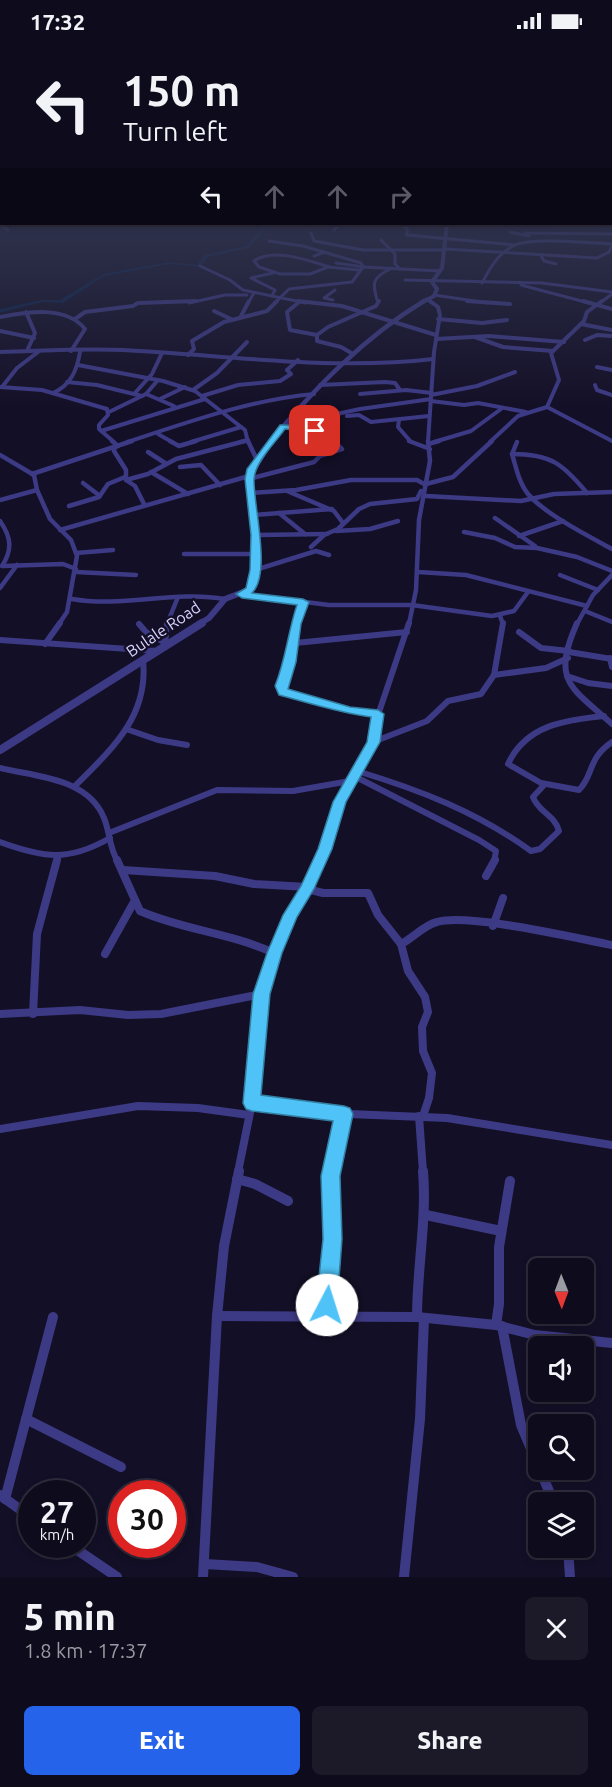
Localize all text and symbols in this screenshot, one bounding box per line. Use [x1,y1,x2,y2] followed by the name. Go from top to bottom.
[30,9,85,34] text: 17:32
[24,66,102,144] icon: left
[123,67,240,114] text: 150 m
[123,116,227,146] text: Turn left
[195,180,228,213] icon: left
[258,180,291,213] icon: ahead
[321,180,354,213] icon: ahead
[384,180,417,213] icon: right
[289,405,340,456] pin
[298,414,331,447] icon: arrive
[123,598,203,660] street label: Bulale Road
[528,1258,594,1324] north arrow
[528,1258,594,1558] map controls
[295,1273,359,1337] position arrow
[528,1336,594,1402] button: sound
[528,1414,594,1480] button: search
[108,1480,186,1558] speed limit sign: 30
[528,1492,594,1558] button: layers
[40,1495,74,1529] text: 27
[40,1526,74,1543] text: km/h
[24,1596,116,1637] text: 5 min
[525,1597,588,1660] button: close
[24,1639,148,1662] text: 1.8 km · 17:37
[24,1706,300,1775] button: Exit
[312,1706,588,1775] button: Share

